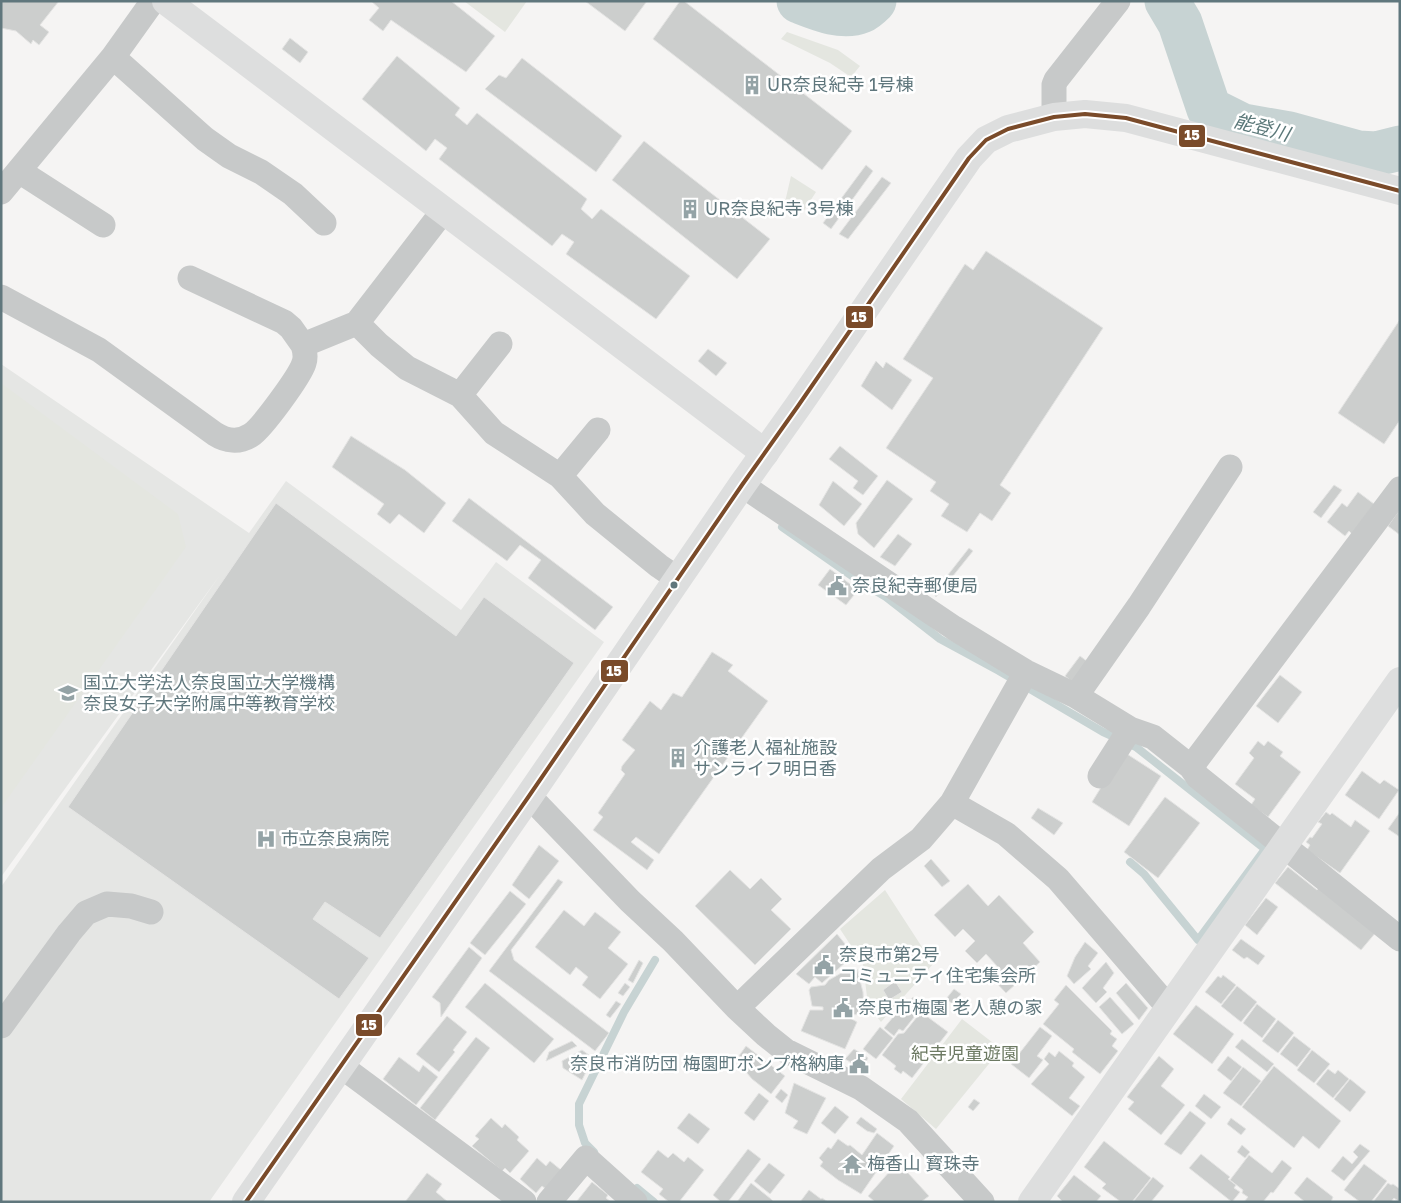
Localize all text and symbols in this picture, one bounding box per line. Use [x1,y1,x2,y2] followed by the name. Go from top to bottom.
[767,73,914,95] place label: UR奈良紀寺 1号棟
[741,74,763,96] building icon: UR奈良紀寺 1号棟
[1232,108,1295,146] water label: 能登川
[1178,124,1206,148] line badge: 15
[1184,126,1200,143] text: 15
[705,197,853,219] place label: UR奈良紀寺 3号棟
[679,198,701,220] building icon: UR奈良紀寺 3号棟
[845,305,874,329] line badge: 15
[851,308,867,325] text: 15
[852,574,978,596] place label: 奈良紀寺郵便局
[826,575,848,597] public building icon: 奈良紀寺郵便局
[669,580,679,590] unlabelled marker
[600,659,629,683] line badge: 15
[606,662,622,679] text: 15
[83,671,335,714] place label: 国立大学法人奈良国立大学機構 奈良女子大学附属中等教育学校
[57,682,79,704] school or university icon: 国立大学法人奈良国立大学機構 奈良女子大学附属中等教育学校
[693,736,837,779] place label: 介護老人福祉施設 サンライフ明日香
[667,747,689,769] building icon: 介護老人福祉施設 サンライフ明日香
[281,827,389,849] place label: 市立奈良病院
[255,828,277,850] hospital icon: 市立奈良病院
[839,943,1036,986] place label: 奈良市第2号 コミュニティ住宅集会所
[813,954,835,976] public building icon: 奈良市第2号 コミュニティ住宅集会所
[858,996,1043,1018] place label: 奈良市梅園 老人憩の家
[832,997,854,1019] public building icon: 奈良市梅園 老人憩の家
[355,1013,383,1037] line badge: 15
[361,1016,377,1033] text: 15
[911,1042,1019,1064] park label: 紀寺児童遊園
[570,1052,844,1074] place label: 奈良市消防団 梅園町ポンプ格納庫
[848,1053,870,1075] public building icon: 奈良市消防団 梅園町ポンプ格納庫
[867,1152,980,1174] place label: 梅香山 寳珠寺
[841,1153,863,1175] temple icon: 梅香山 寳珠寺

